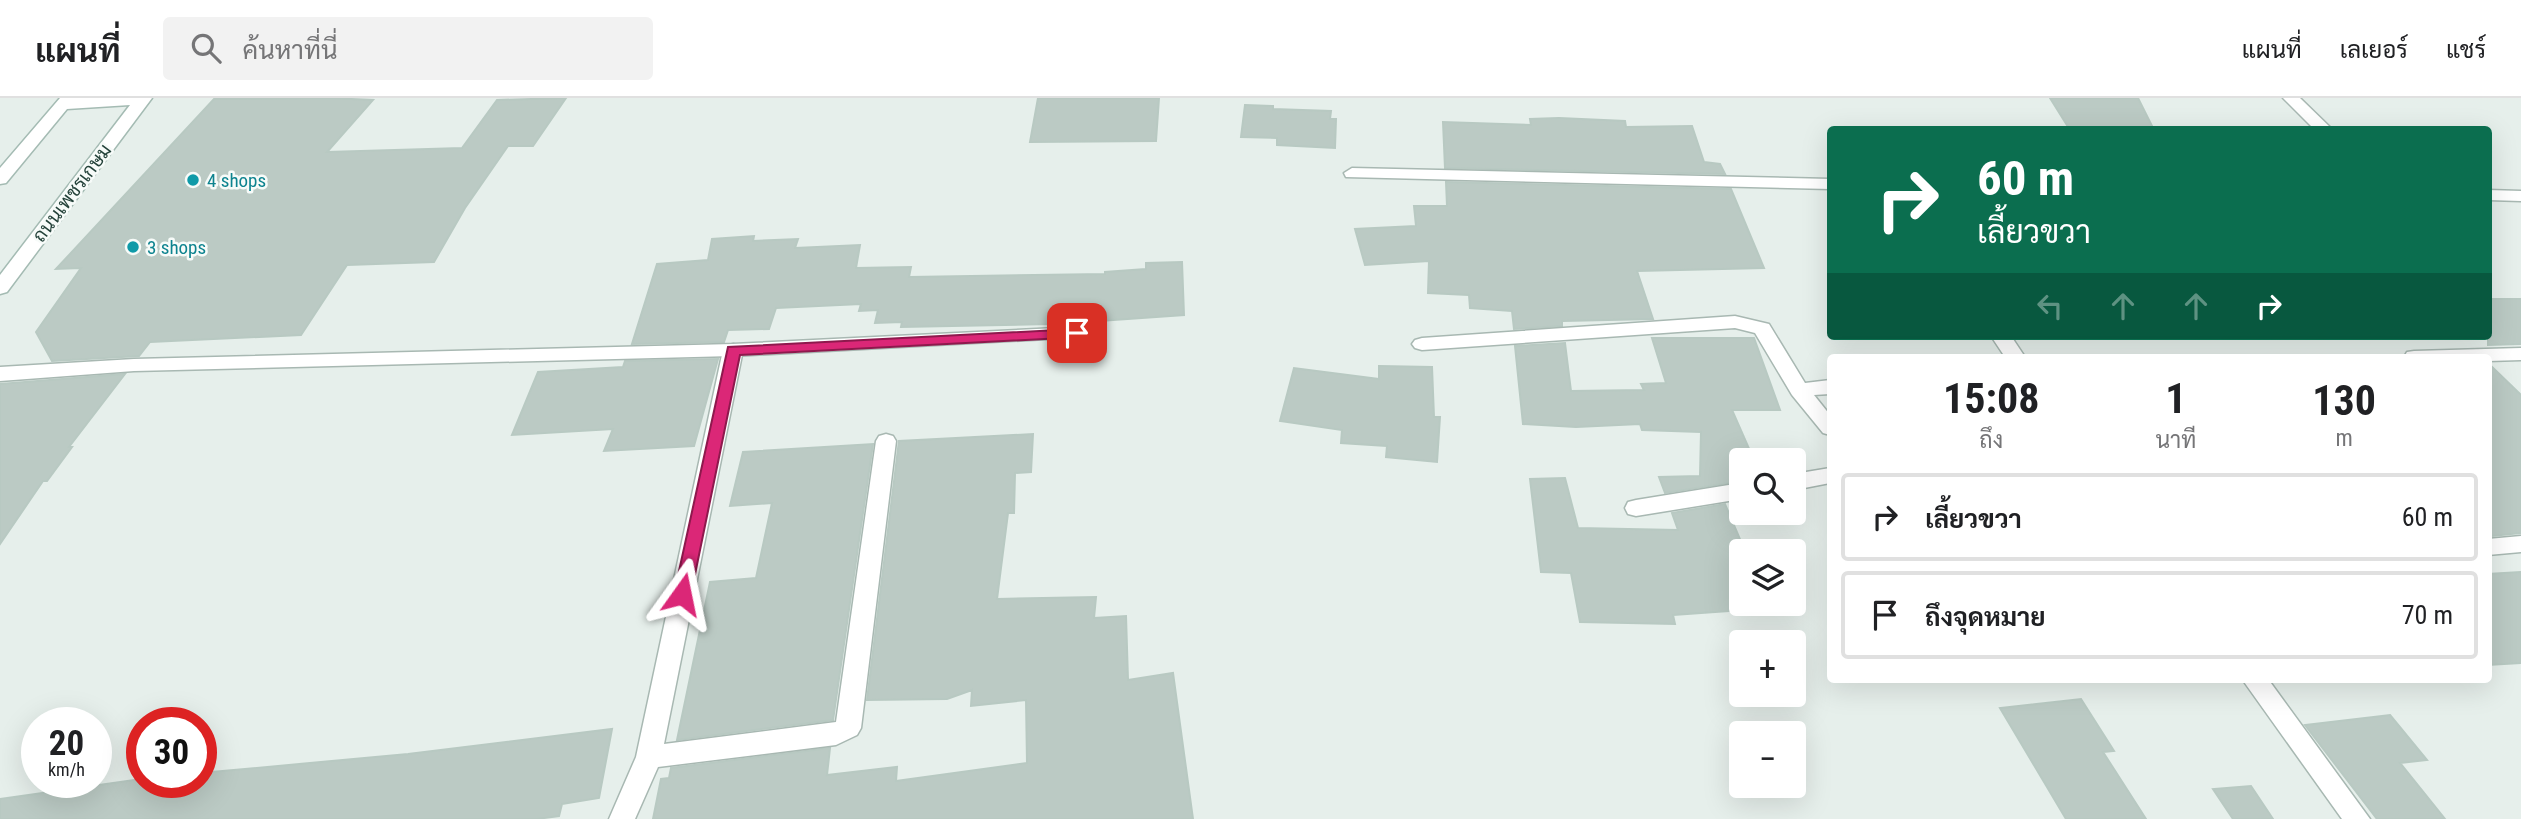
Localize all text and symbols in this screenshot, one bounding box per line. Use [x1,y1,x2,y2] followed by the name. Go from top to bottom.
[163,17,653,80] search box
[187,29,225,67] icon: search
[35,31,121,70] text: แผนที่
[243,35,338,65] text: ค้นหาที่นี่
[2242,36,2302,64] text: แผนที่
[2340,36,2408,64] text: เลเยอร์
[2446,36,2486,64] text: แชร์
[28,139,116,247] street label: ถนนเพชรเกษม
[1977,150,2074,207] text: 60 m
[1862,154,1953,245] icon: right
[207,169,266,192] place label: 4 shops
[185,172,201,188] marker: 4 shops
[1977,213,2091,251] text: เลี้ยวขวา
[147,236,206,259] place label: 3 shops
[125,239,141,255] marker: 3 shops
[2031,287,2069,325] icon: left
[2104,287,2142,325] icon: ahead
[2177,287,2215,325] icon: ahead
[2250,287,2288,325] icon: right
[1047,303,1107,363] pin
[1058,314,1096,352] icon: arrive
[1943,374,2039,423] text: 15:08
[2165,374,2186,423] text: 1
[2312,376,2376,425] text: 130
[2335,425,2353,452] text: m
[1979,427,2003,454] text: ถึง
[2155,427,2196,454] text: นาที
[1729,448,1806,798] map controls
[1729,448,1806,525] button: search
[1866,498,1904,536] icon: right
[2402,502,2453,532] text: 60 m
[1925,504,2022,534] text: เลี้ยวขวา
[1729,539,1806,616] button: layers
[645,557,719,631] position arrow
[1866,596,1904,634] icon: arrive
[2402,600,2453,630] text: 70 m
[1925,602,2046,632] text: ถึงจุดหมาย
[1729,630,1806,707] button: +
[126,707,217,798] speed limit sign: 30
[1729,721,1806,798] button: −
[49,723,84,764] text: 20
[48,759,85,780] text: km/h

